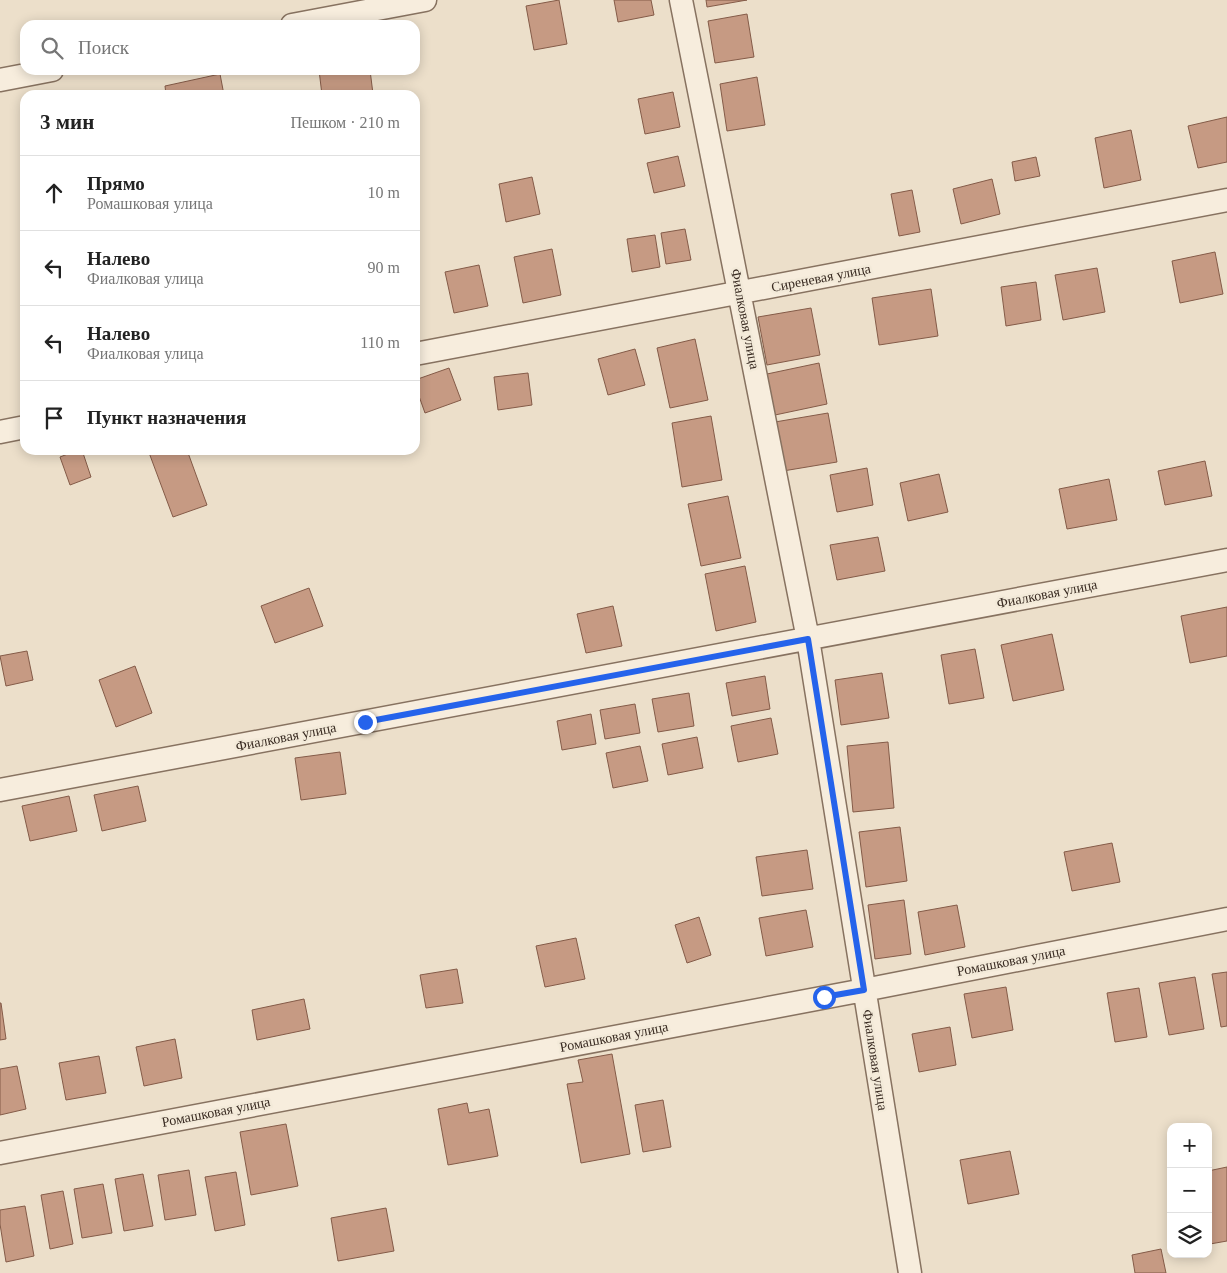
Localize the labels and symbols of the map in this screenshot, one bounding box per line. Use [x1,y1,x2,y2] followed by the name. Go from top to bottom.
[770,261,873,295] street label: Сиреневая улица
[728,267,762,371] street label: Фиалковая улица
[995,577,1099,611] street label: Фиалковая улица
[354,711,377,734] route end
[234,720,338,754] street label: Фиалковая улица
[955,943,1067,979] street label: Ромашковая улица
[813,986,836,1009] route start
[860,1008,891,1112] street label: Фиалковая улица
[558,1019,670,1055] street label: Ромашковая улица
[160,1094,272,1130] street label: Ромашковая улица

